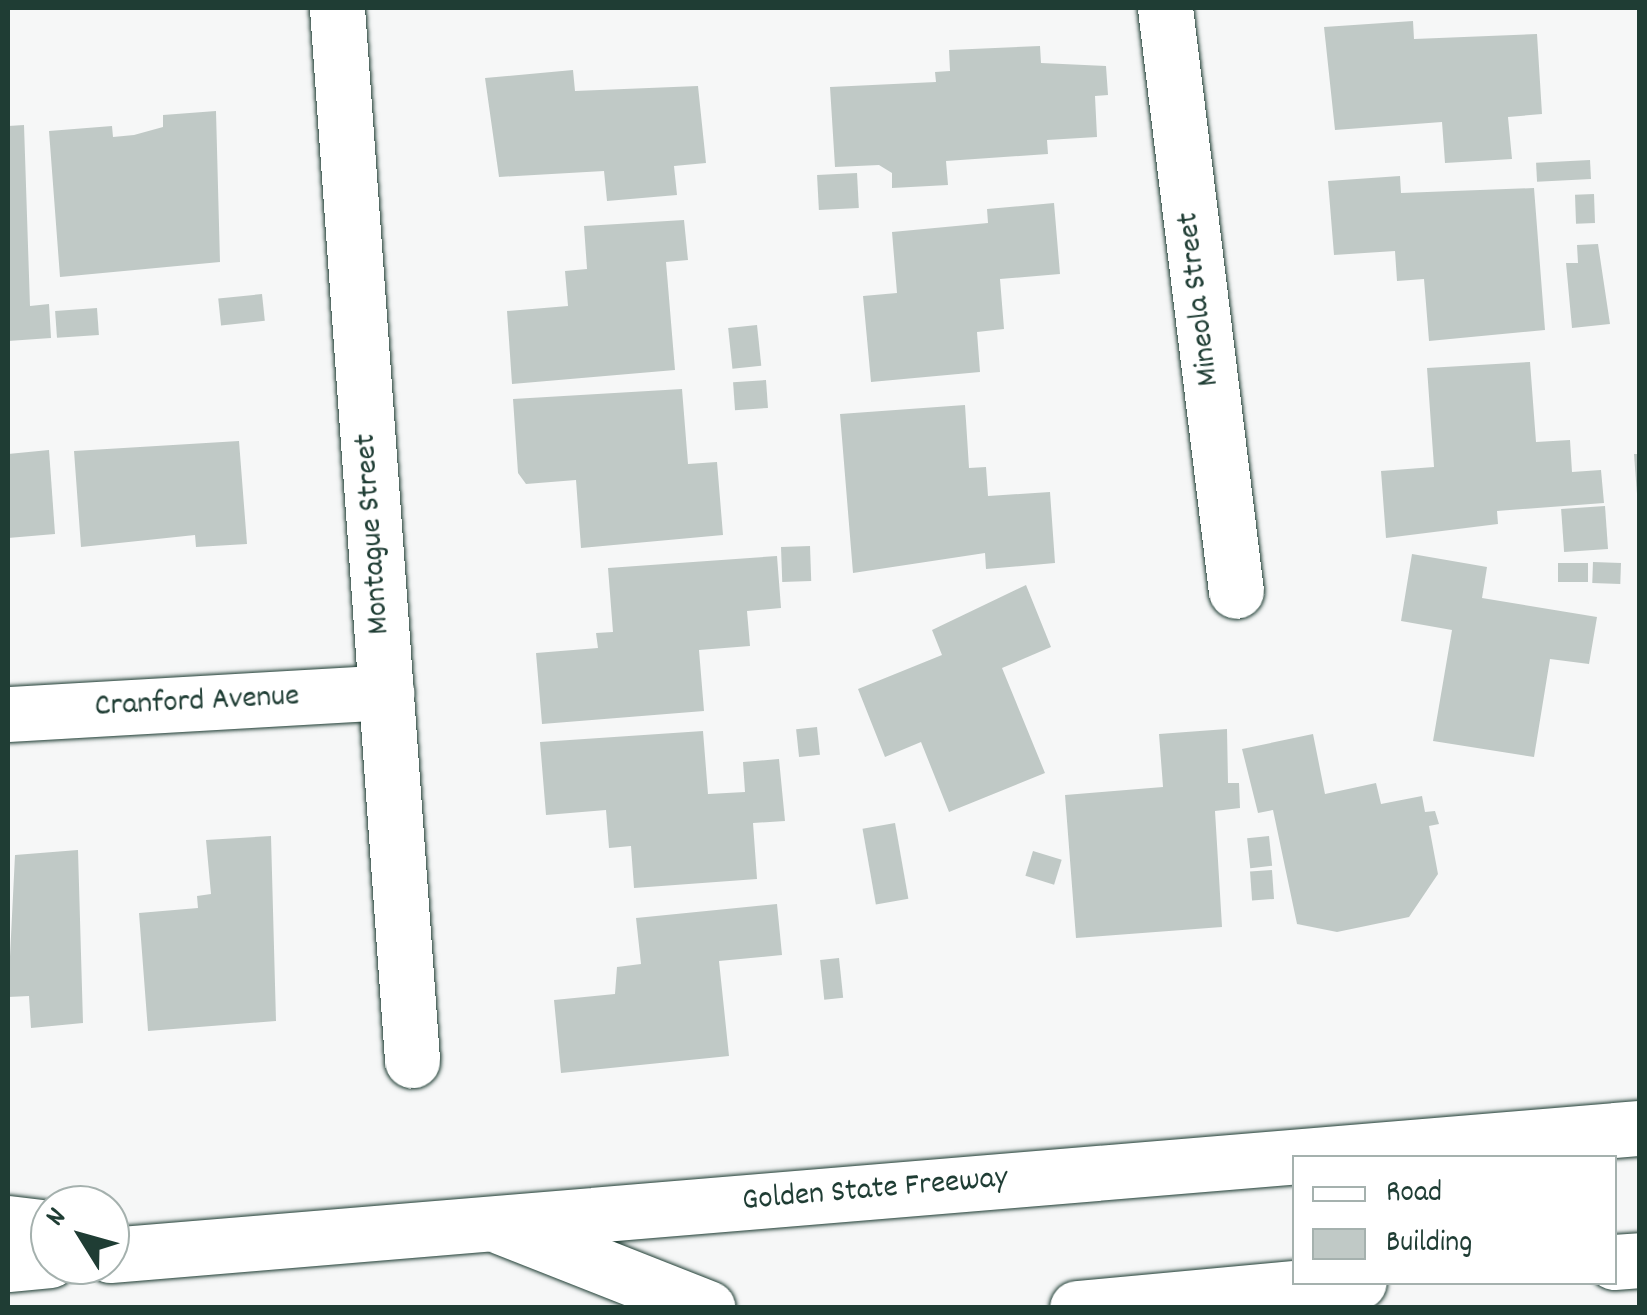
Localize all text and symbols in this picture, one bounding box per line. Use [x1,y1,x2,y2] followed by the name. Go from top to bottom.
[1170,210,1230,388] street label: Mineola Street
[348,432,400,636] street label: Montague Street
[94,678,300,728] street label: Cranford Avenue
[1292,1155,1617,1285] legend
[741,1160,1009,1222] street label: Golden State Freeway
[1386,1173,1442,1216] text: Road
[30,1185,130,1285] north arrow
[37,1201,78,1236] text: N
[1386,1223,1472,1266] text: Building

